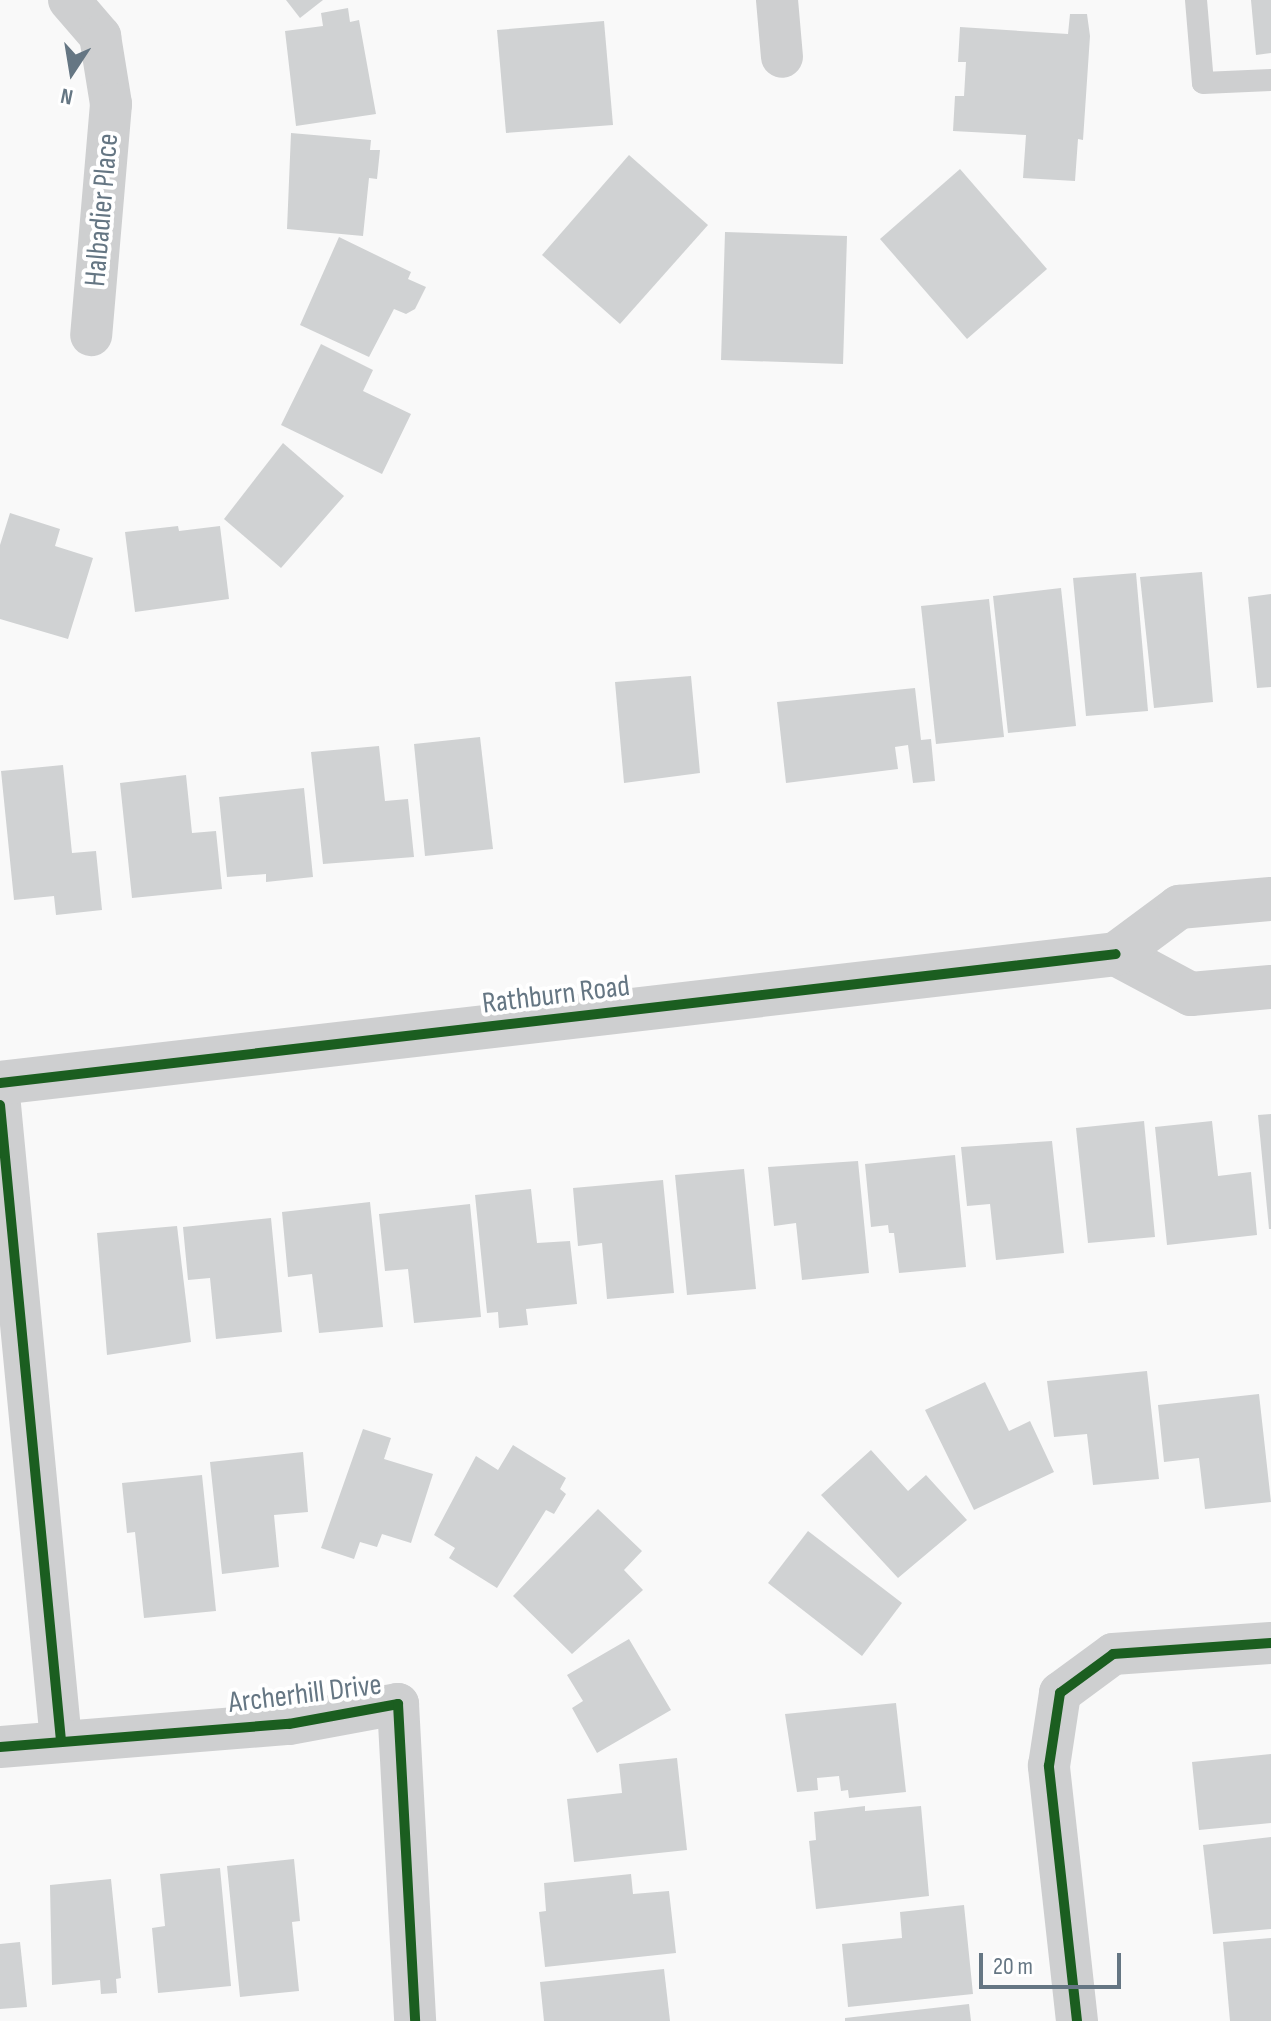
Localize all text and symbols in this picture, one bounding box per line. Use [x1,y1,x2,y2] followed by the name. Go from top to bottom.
[32,32,112,112] north arrow
[58,82,75,110] text: N
[77,132,127,288] street label: Halbadier Place
[480,968,632,1022] street label: Rathburn Road
[226,1667,384,1721] street label: Archerhill Drive
[983,1937,1125,1987] scale bar
[993,1952,1033,1981] text: 20 m

